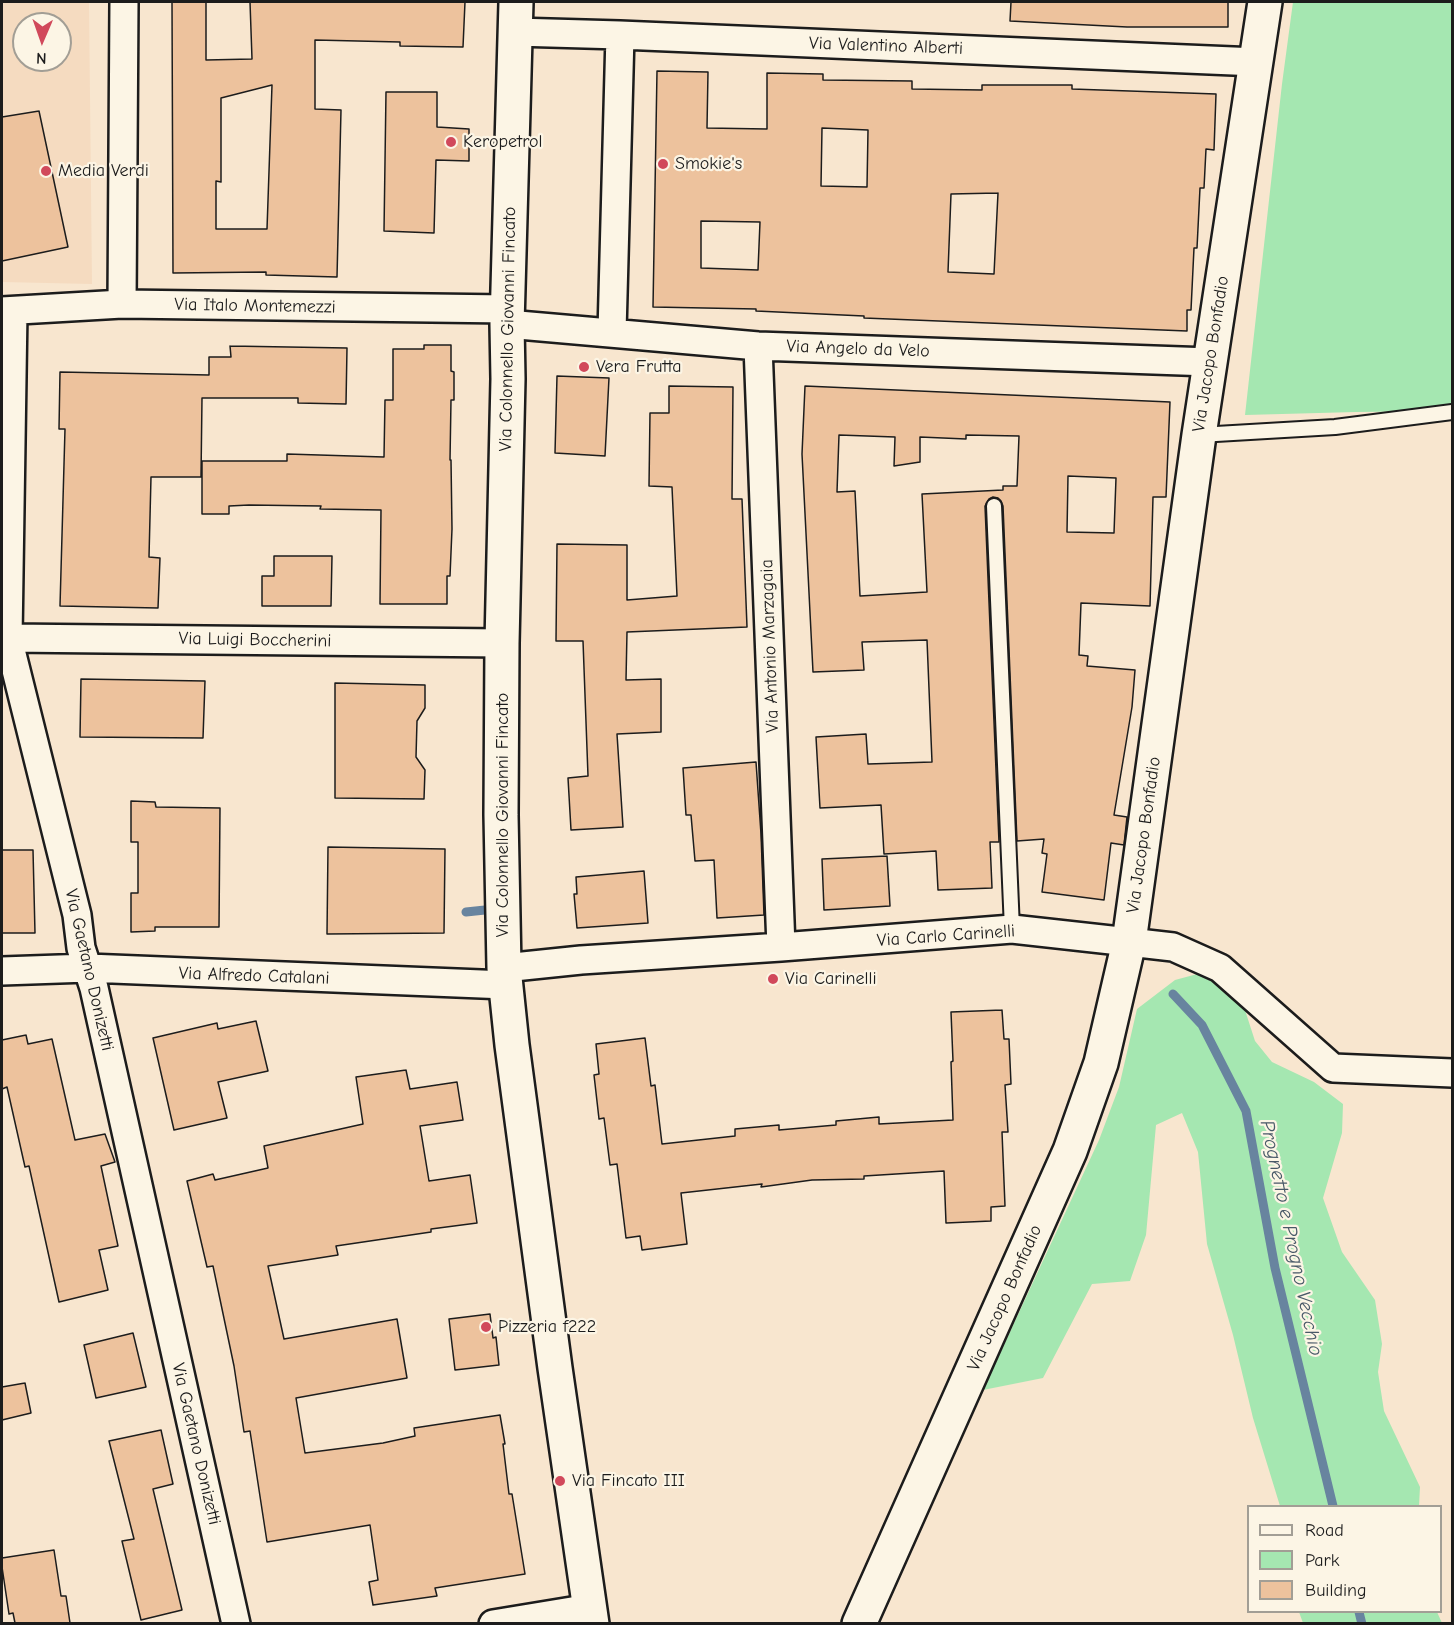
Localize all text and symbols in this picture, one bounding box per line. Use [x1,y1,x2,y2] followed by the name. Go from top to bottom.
[12,12,72,72] north arrow
[809,33,963,59] street label: Via Valentino Alberti
[36,49,47,67] text: N
[463,131,542,153] place label: Keropetrol
[444,135,458,149] marker: Keropetrol
[675,153,742,175] place label: Smokie's
[656,157,670,171] marker: Smokie's
[58,160,149,182] place label: Media Verdi
[39,164,53,178] marker: Media Verdi
[495,206,521,452] street label: Via Colonnello Giovanni Fincato
[1188,274,1234,434] street label: Via Jacopo Bonfadio
[174,294,336,318] street label: Via Italo Montemezzi
[786,336,930,362] street label: Via Angelo da Velo
[596,356,681,378] place label: Vera Frutta
[577,360,591,374] marker: Vera Frutta
[756,559,784,733] street label: Via Antonio Marzagaia
[178,628,332,652] street label: Via Luigi Boccherini
[492,693,514,937] street label: Via Colonnello Giovanni Fincato
[1122,755,1166,915] street label: Via Jacopo Bonfadio
[60,887,118,1053] street label: Via Gaetano Donizetti
[876,920,1016,952] street label: Via Carlo Carinelli
[178,963,330,989] street label: Via Alfredo Catalani
[785,968,877,990] place label: Via Carinelli
[766,972,780,986] marker: Via Carinelli
[1254,1118,1328,1358] water label: Prognetto e Progno Vecchio
[963,1222,1047,1374] street label: Via Jacopo Bonfadio
[498,1316,596,1338] place label: Pizzeria f222
[479,1320,493,1334] marker: Pizzeria f222
[167,1361,225,1527] street label: Via Gaetano Donizetti
[572,1470,685,1492] place label: Via Fincato III
[553,1474,567,1488] marker: Via Fincato III
[1247,1505,1442,1613] legend
[1305,1520,1344,1541] text: Road
[1305,1550,1339,1571] text: Park
[1305,1580,1367,1601] text: Building

